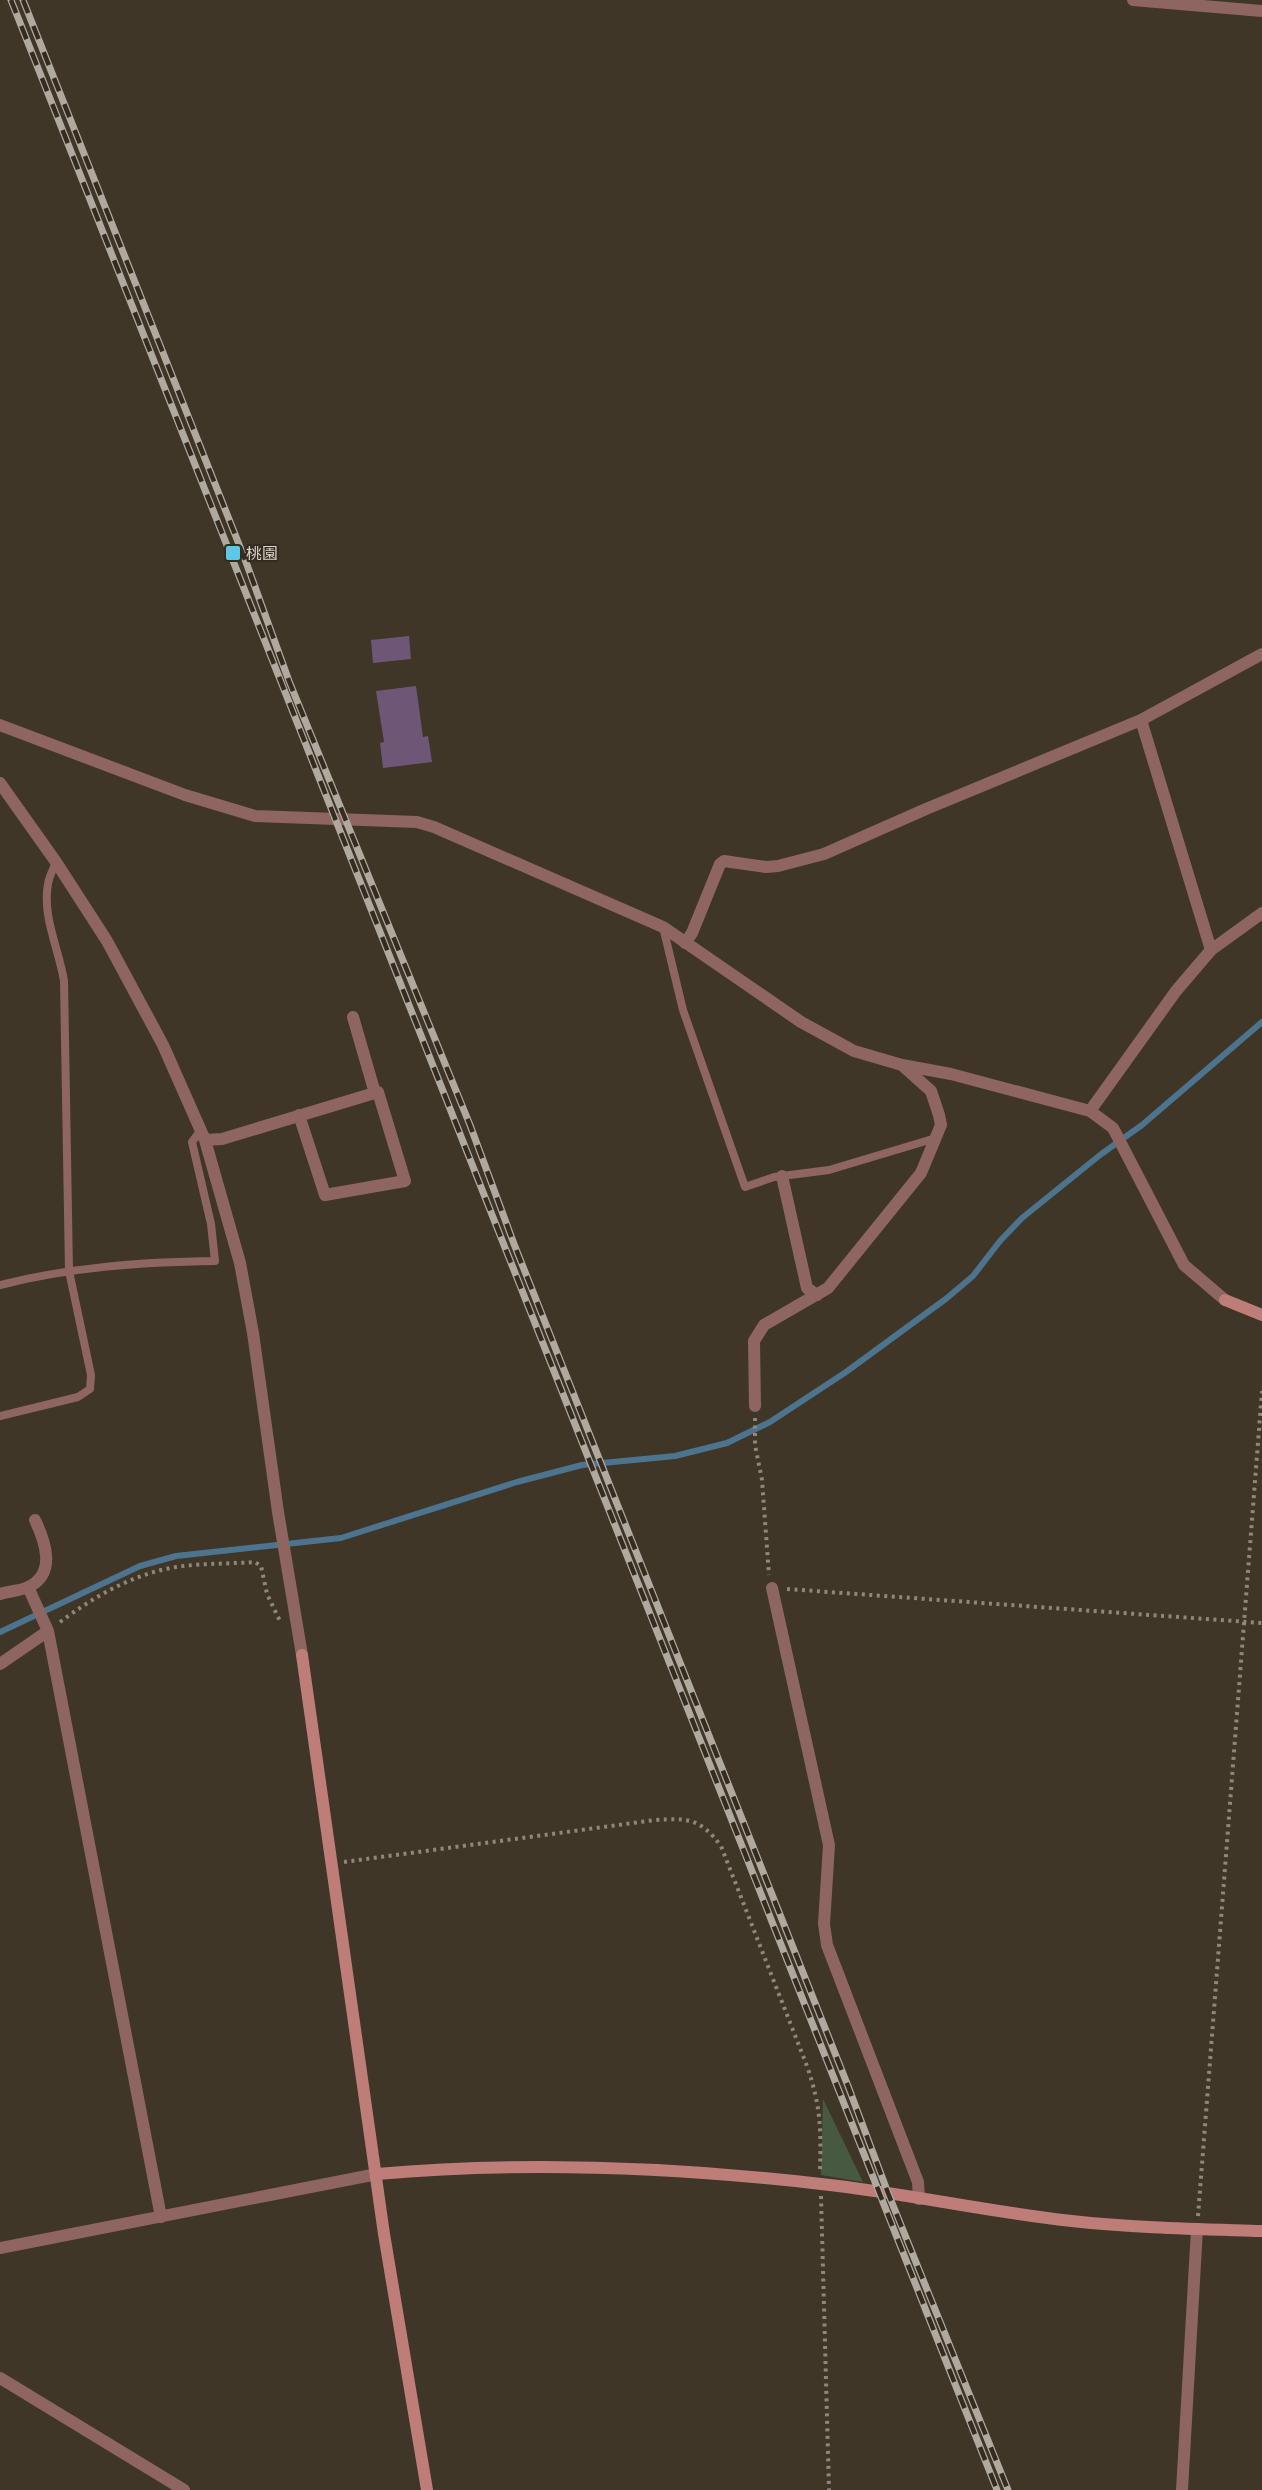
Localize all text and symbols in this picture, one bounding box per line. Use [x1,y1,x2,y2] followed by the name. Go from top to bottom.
[246,543,278,563] place label: 桃園
[224,544,242,562] marker: 桃園

